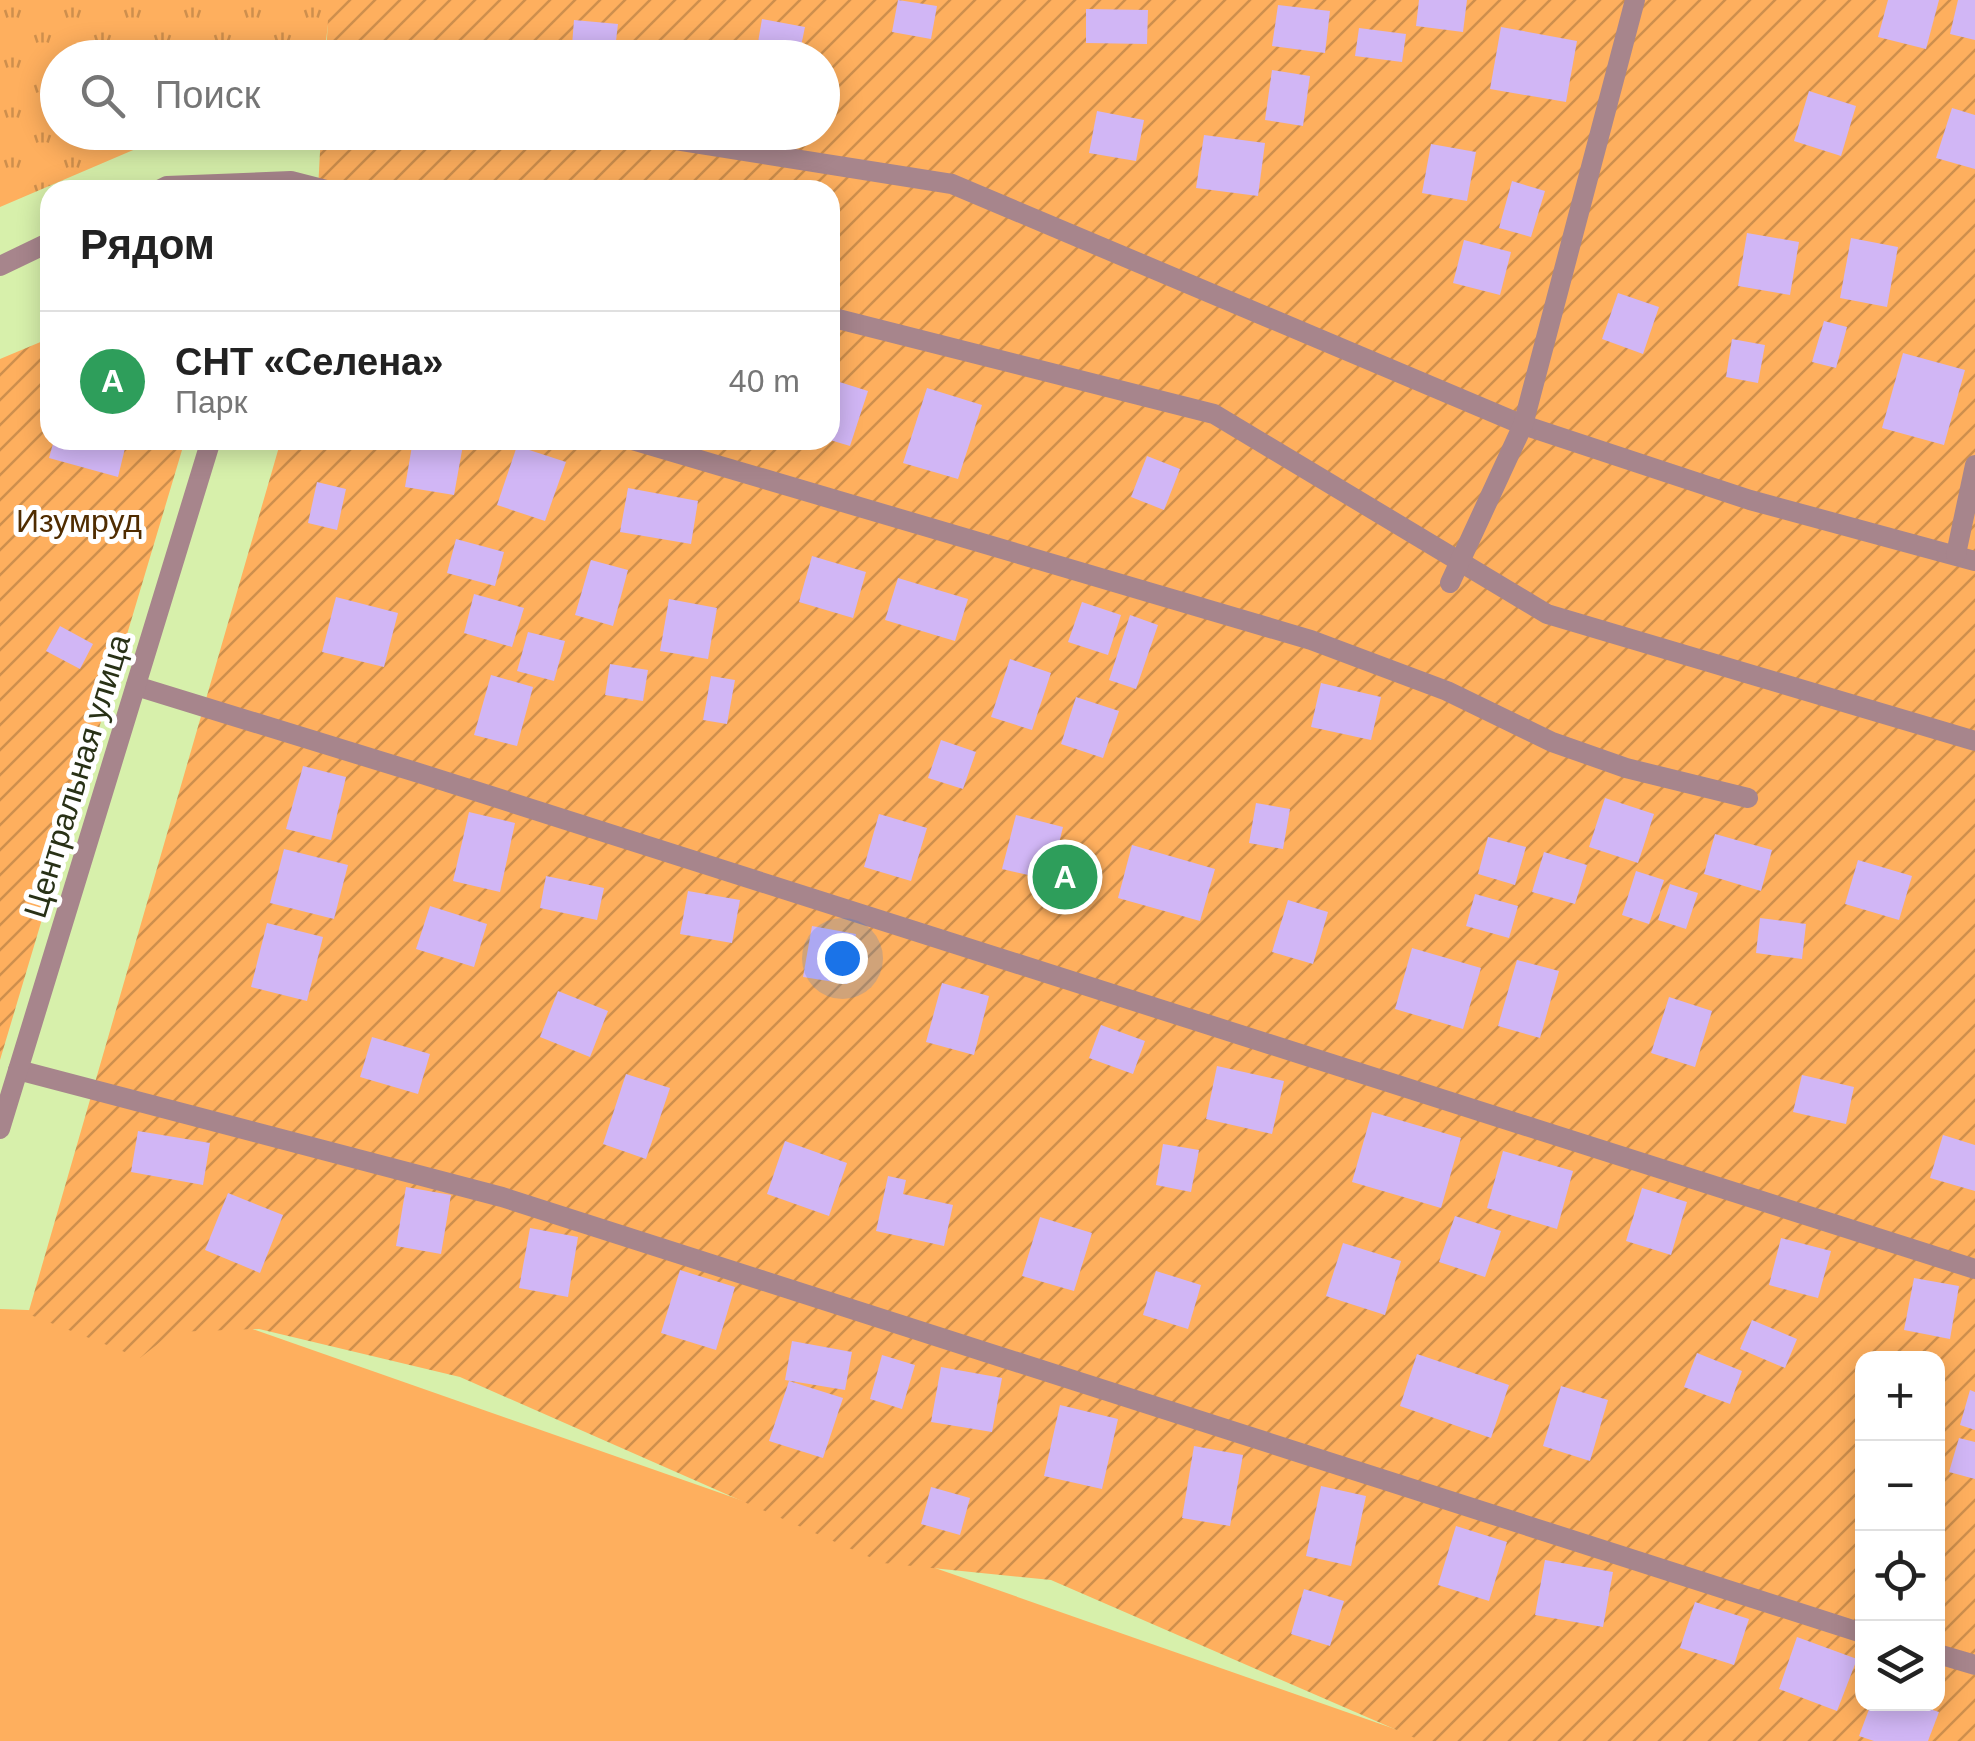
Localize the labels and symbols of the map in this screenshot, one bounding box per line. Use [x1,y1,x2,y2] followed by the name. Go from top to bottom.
[16,503,142,539] park label: Изумруд
[17,630,137,922] street label: Центральная улица
[1032,840,1098,914] pin: A
[817,933,868,984] your location

